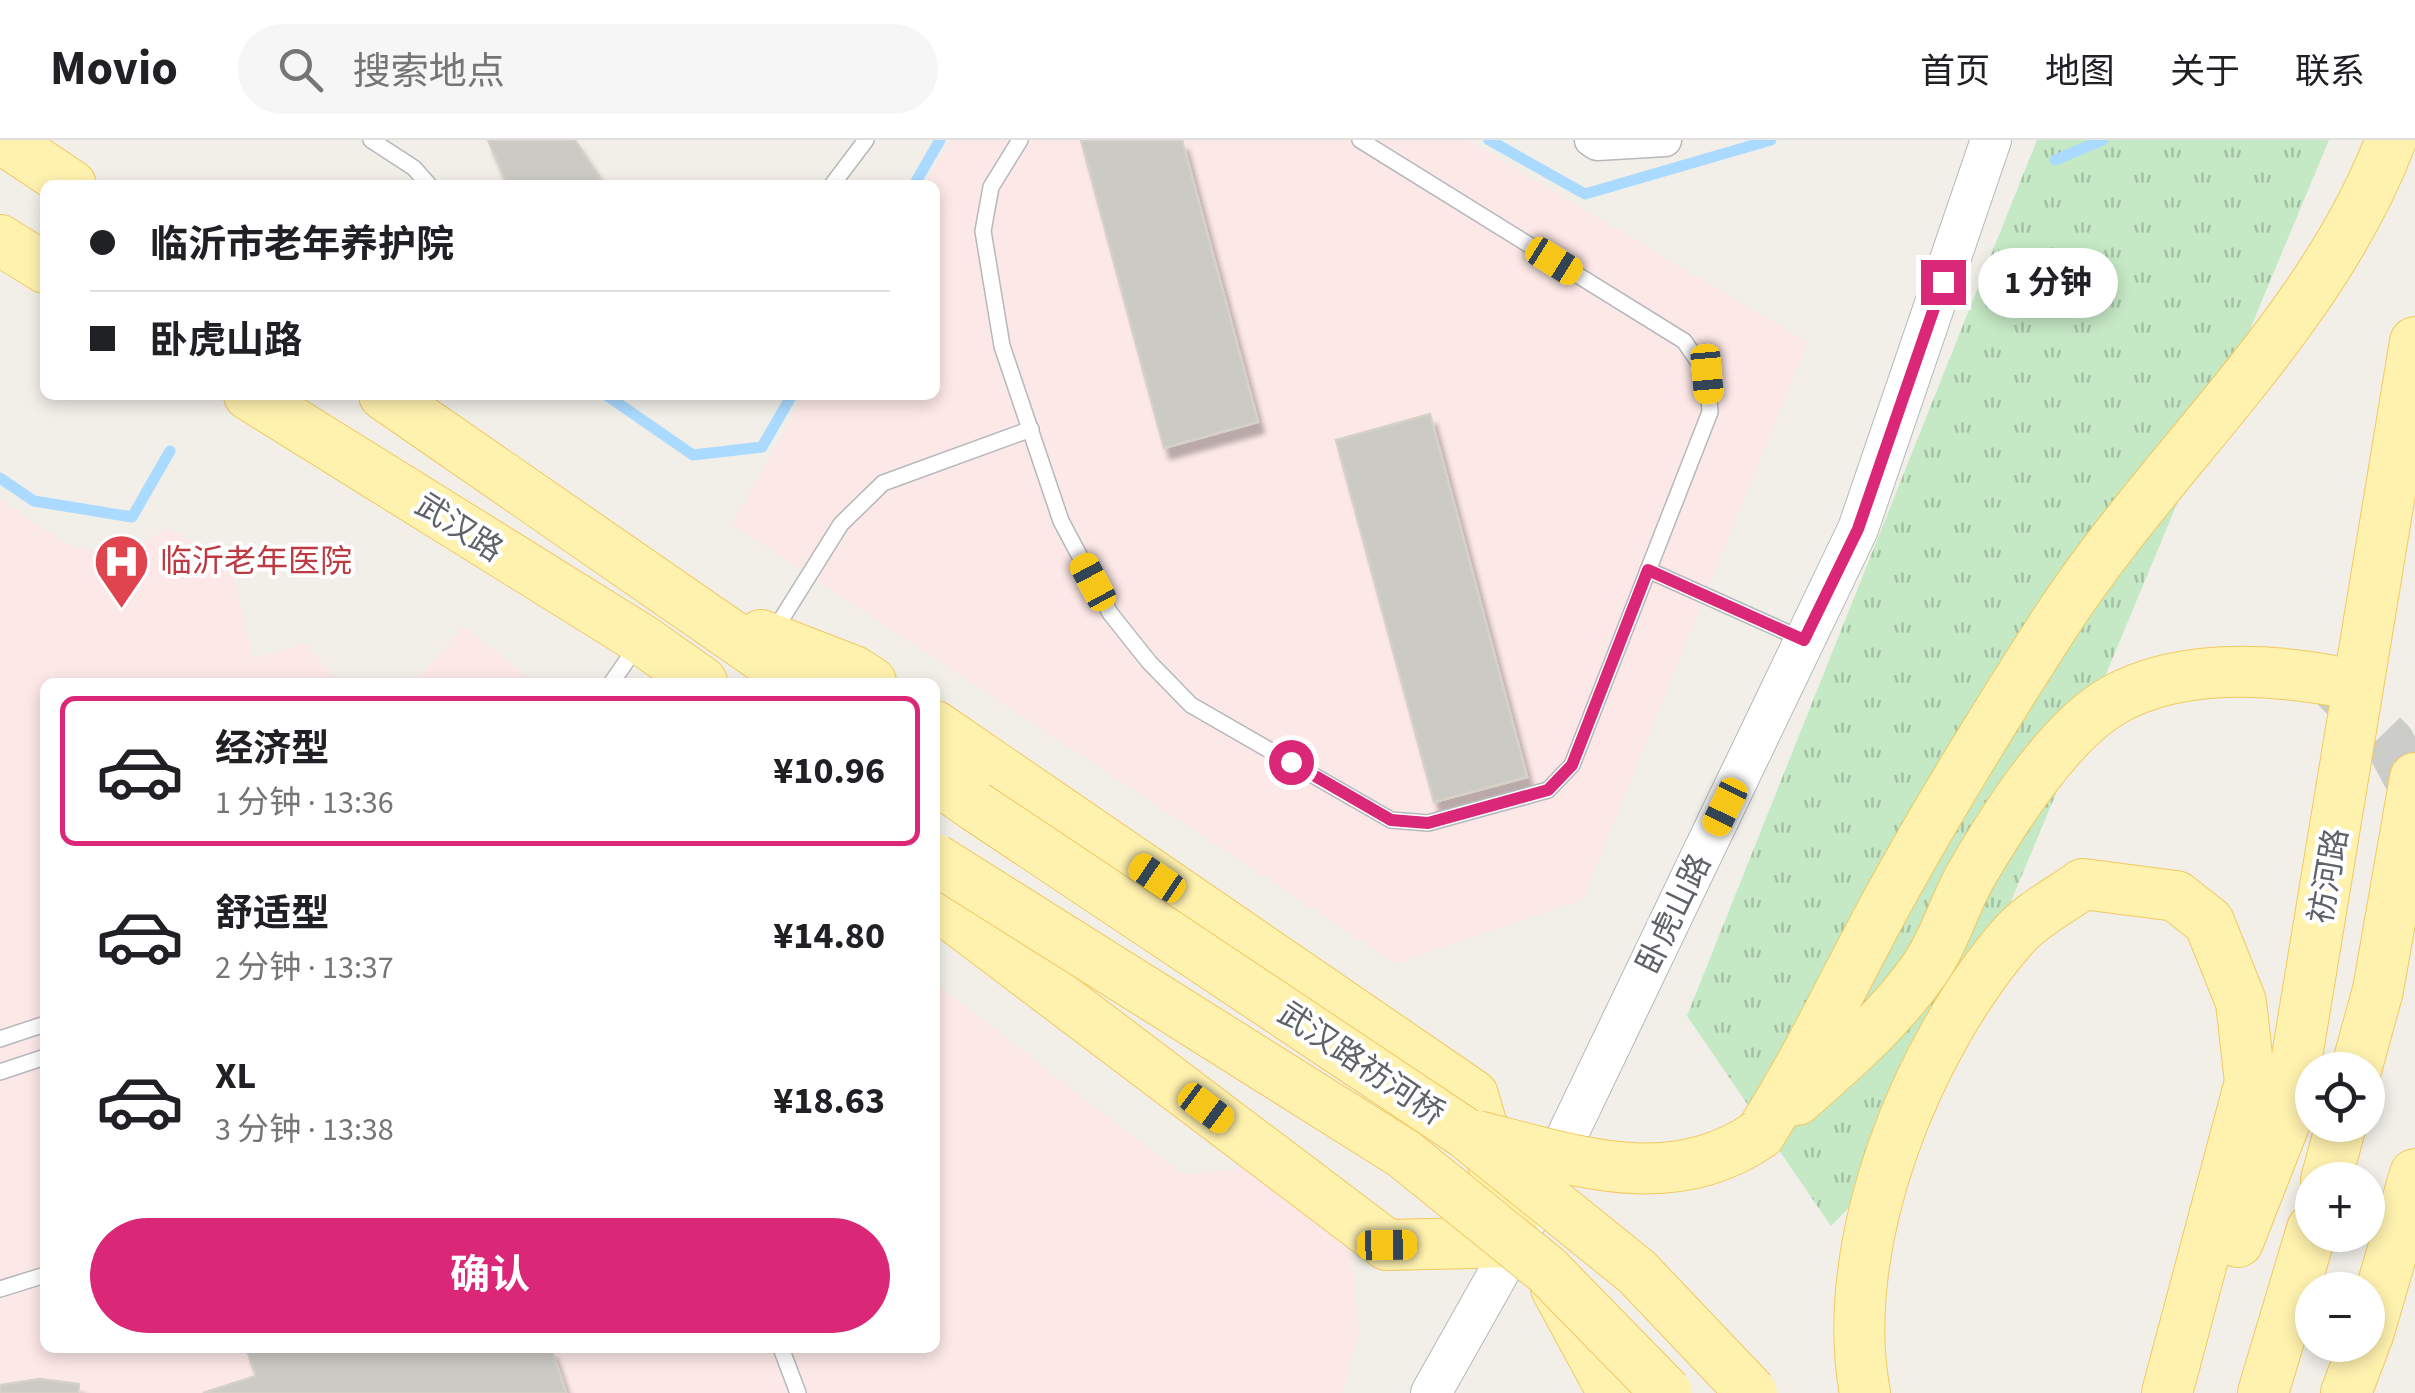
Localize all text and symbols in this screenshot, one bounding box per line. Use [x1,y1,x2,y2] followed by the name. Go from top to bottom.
[238,24,938,114] search box
[50,35,178,103] text: Movio
[273,42,328,97] icon: search
[353,45,505,99] text: 搜索地点
[1920,47,1990,97] text: 首页
[2045,47,2115,97] text: 地图
[2170,47,2240,97] text: 关于
[2295,47,2365,97] text: 联系
[150,218,454,272] text: 临沂市老年养护院
[1521,232,1587,290] car
[1978,247,2118,317] callout: 1 分钟
[1921,260,1966,305] route end
[2004,260,2092,306] text: 1 分钟
[150,314,302,368] text: 卧虎山路
[1689,343,1725,405] car
[406,483,512,573] street label: 武汉路
[91,532,151,611] hospital icon: 临沂老年医院
[160,539,352,585] place label: 临沂老年医院
[1066,548,1120,616] car
[215,722,329,776] text: 经济型
[95,726,185,816] icon: car
[1269,740,1314,785] route start
[773,744,885,798] text: ¥10.96
[1698,773,1752,841] car
[215,780,394,826] text: 1 分钟 · 13:36
[2298,825,2360,927] street label: 祊河路
[1625,846,1723,982] street label: 卧虎山路
[1124,849,1190,907] car
[215,887,329,941] text: 舒适型
[95,891,185,981] icon: car
[773,909,885,963] text: ¥14.80
[215,945,394,991] text: 2 分钟 · 13:37
[1269,991,1453,1137] street label: 武汉路祊河桥
[215,1049,256,1103] text: XL
[2295,1052,2385,1362] map controls
[2295,1052,2385,1142] button: locate
[95,1056,185,1146] icon: car
[773,1074,885,1128] text: ¥18.63
[1173,1078,1239,1138] car
[215,1107,394,1153] text: 3 分钟 · 13:38
[2295,1162,2385,1252] button: +
[90,1218,890,1333] button: 确认
[1357,1229,1417,1261] car
[2295,1272,2385,1362] button: −

